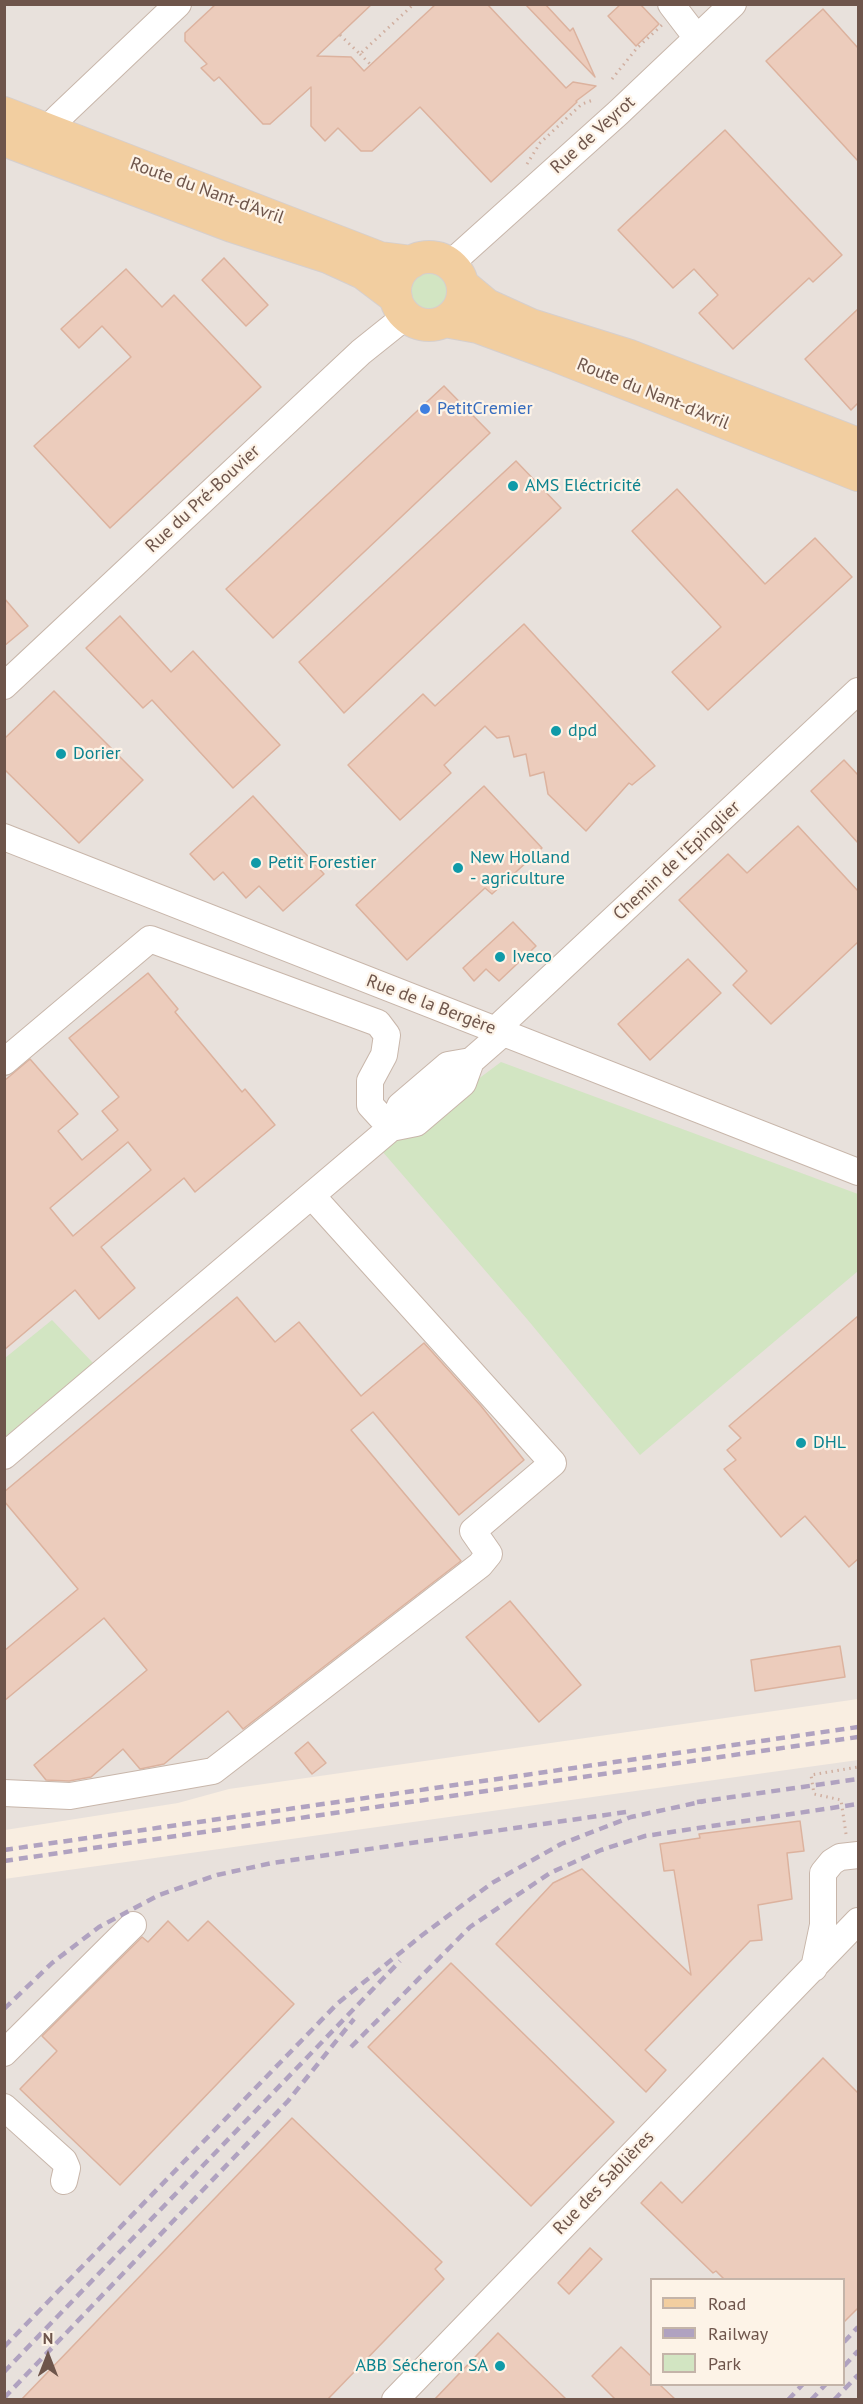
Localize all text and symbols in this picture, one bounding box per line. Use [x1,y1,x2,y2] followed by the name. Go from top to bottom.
[546,92,640,178] street label: Rue de Veyrot
[127,153,287,229] street label: Route du Nant-d'Avril
[574,354,732,434] street label: Route du Nant-d'Avril
[437,398,533,420] place label: PetitCremier
[418,402,432,416] marker: PetitCremier
[141,441,265,557] street label: Rue du Pré-Bouvier
[525,475,641,497] place label: AMS Eléctricité
[506,479,520,493] marker: AMS Eléctricité
[568,720,597,742] place label: dpd
[549,724,563,738] marker: dpd
[73,743,121,765] place label: Dorier
[54,747,68,761] marker: Dorier
[609,797,745,925] street label: Chemin de l'Epinglier
[470,847,570,890] place label: New Holland - agriculture
[268,852,376,874] place label: Petit Forestier
[249,856,263,870] marker: Petit Forestier
[451,861,465,875] marker: New Holland - agriculture
[512,946,552,968] place label: Iveco
[493,950,507,964] marker: Iveco
[363,970,499,1040] street label: Rue de la Bergère
[813,1432,846,1454] place label: DHL
[794,1436,808,1450] marker: DHL
[549,2127,659,2239] street label: Rue des Sablières
[650,2278,845,2386] legend
[708,2292,746,2315] text: Road
[708,2322,768,2345] text: Railway
[18,2326,78,2386] north arrow
[43,2328,53,2348] text: N
[708,2352,741,2375] text: Park
[356,2355,488,2377] place label: ABB Sécheron SA
[493,2359,507,2373] marker: ABB Sécheron SA

